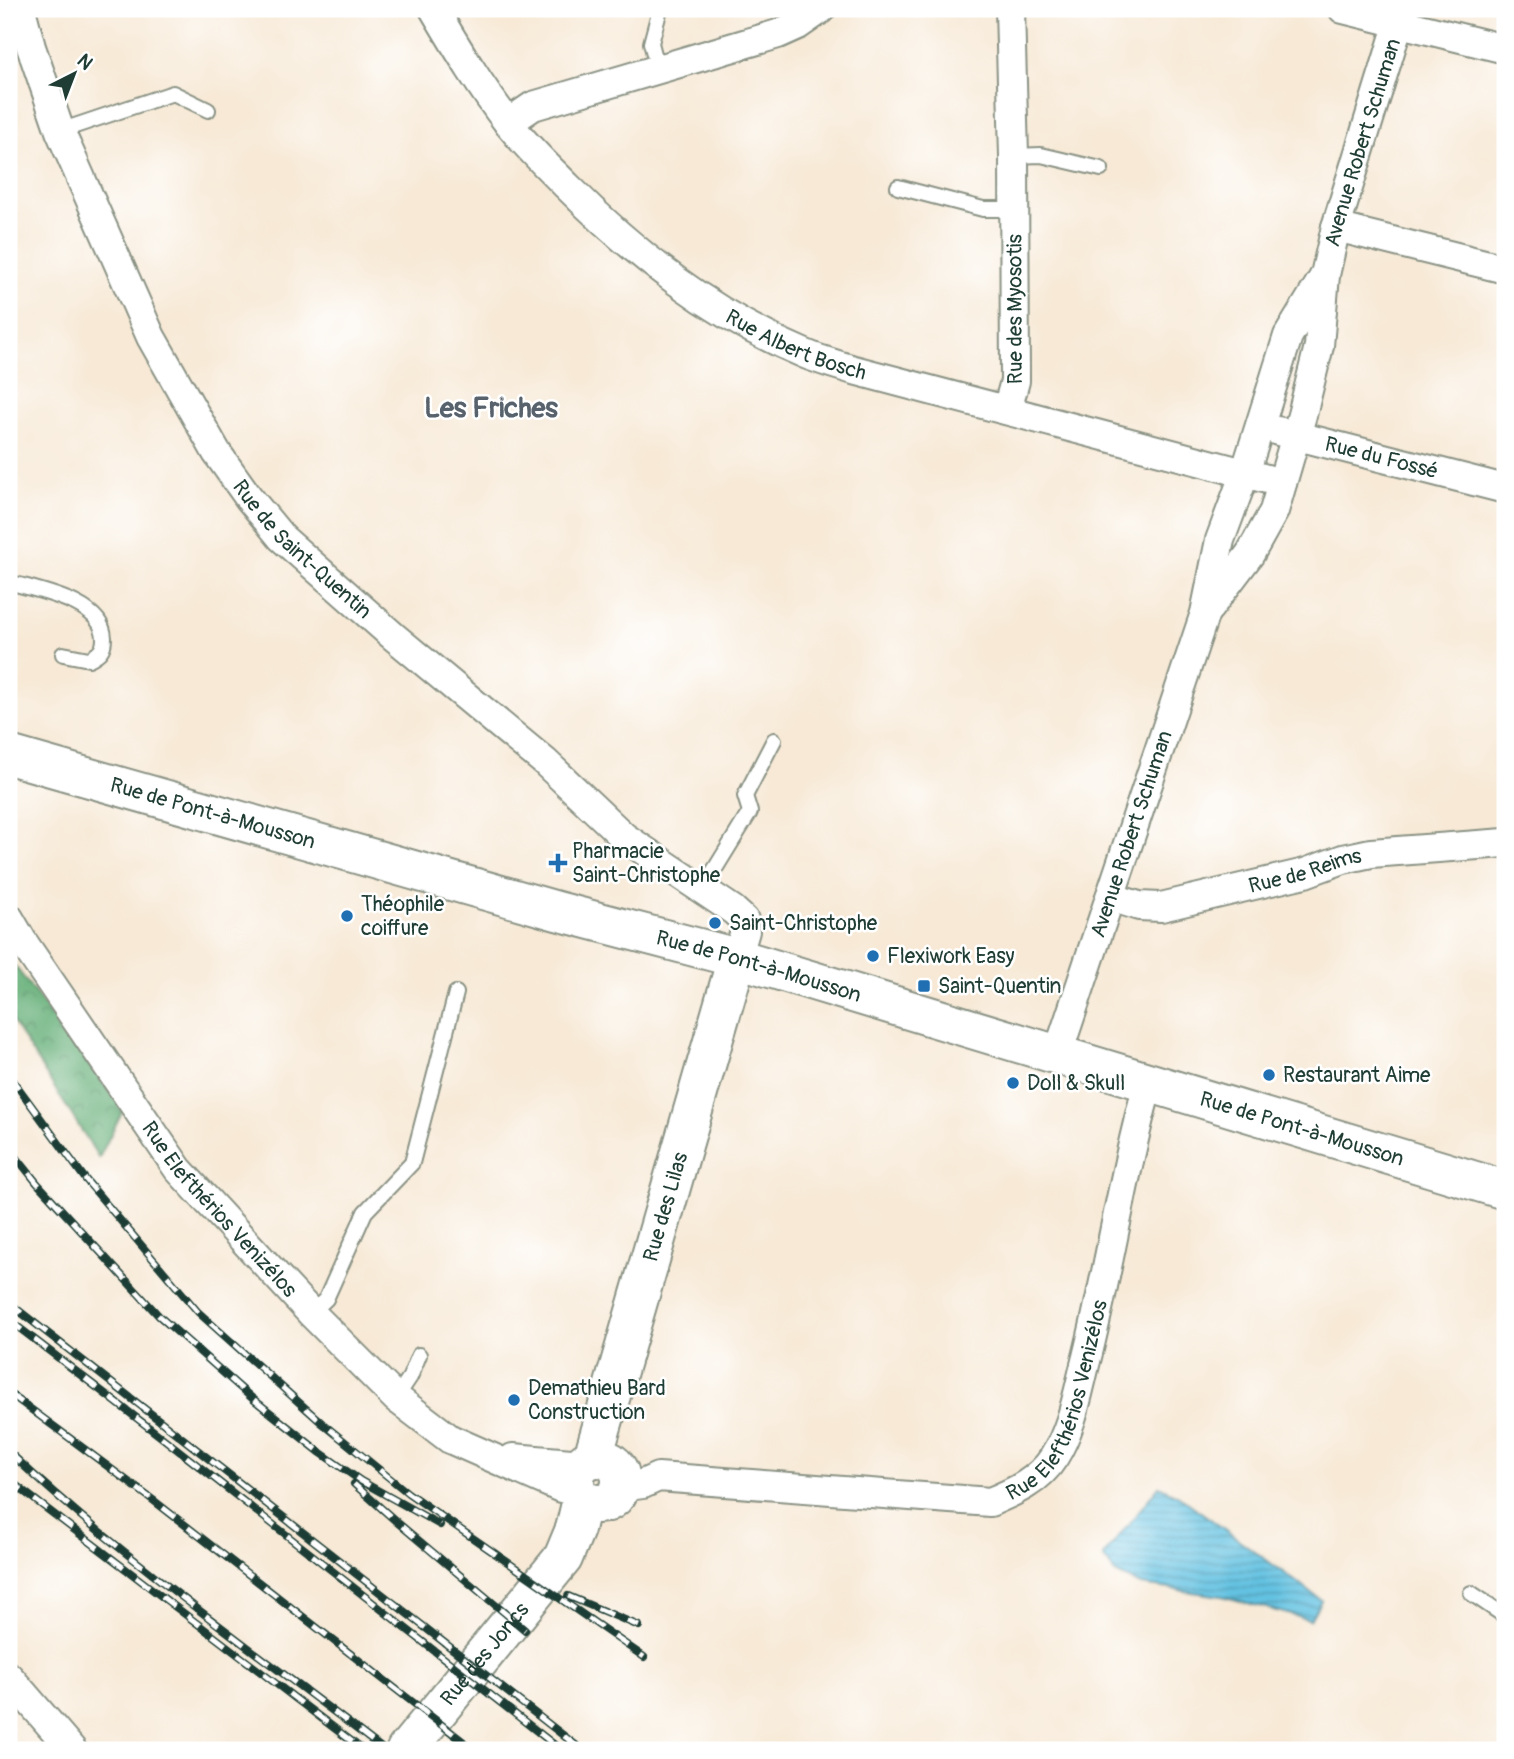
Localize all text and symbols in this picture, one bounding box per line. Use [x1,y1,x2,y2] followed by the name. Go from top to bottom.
[1319,35,1407,249] street label: Avenue Robert Schuman
[38,38,108,108] north arrow
[72,49,98,75] text: N
[1001,233,1029,384] street label: Rue des Myosotis
[720,304,869,387] street label: Rue Albert Bosch
[424,391,558,426] district label: Les Friches
[1322,431,1441,485] street label: Rue du Fossé
[226,475,377,625] street label: Rue de Saint-Quentin
[1085,727,1179,941] street label: Avenue Robert Schuman
[107,771,318,856] street label: Rue de Pont-à-Mousson
[572,838,721,889] place label: Pharmacie Saint-Christophe
[1246,842,1365,900] street label: Rue de Reims
[550,855,566,871] marker: Pharmacie Saint-Christophe
[361,891,445,942] place label: Théophile coiffure
[339,908,355,924] marker: Théophile coiffure
[729,910,878,937] place label: Saint-Christophe
[707,915,723,931] marker: Saint-Christophe
[653,924,865,1009] street label: Rue de Pont-à-Mousson
[887,943,1015,970] place label: Flexiwork Easy
[865,948,881,964] marker: Flexiwork Easy
[938,973,1062,1000] place label: Saint-Quentin
[916,978,932,994] marker: Saint-Quentin
[1283,1062,1431,1089] place label: Restaurant Aime
[1261,1067,1277,1083] marker: Restaurant Aime
[1027,1070,1125,1097] place label: Doll & Skull
[1005,1075,1021,1091] marker: Doll & Skull
[1196,1086,1407,1173] street label: Rue de Pont-à-Mousson
[135,1116,303,1304] street label: Rue Elefthérios Venizélos
[637,1149,694,1265] street label: Rue des Lilas
[1002,1297,1114,1507] street label: Rue Elefthérios Venizélos
[528,1375,666,1426] place label: Demathieu Bard Construction
[506,1392,522,1408] marker: Demathieu Bard Construction
[435,1597,535,1711] street label: Rue des Joncs

